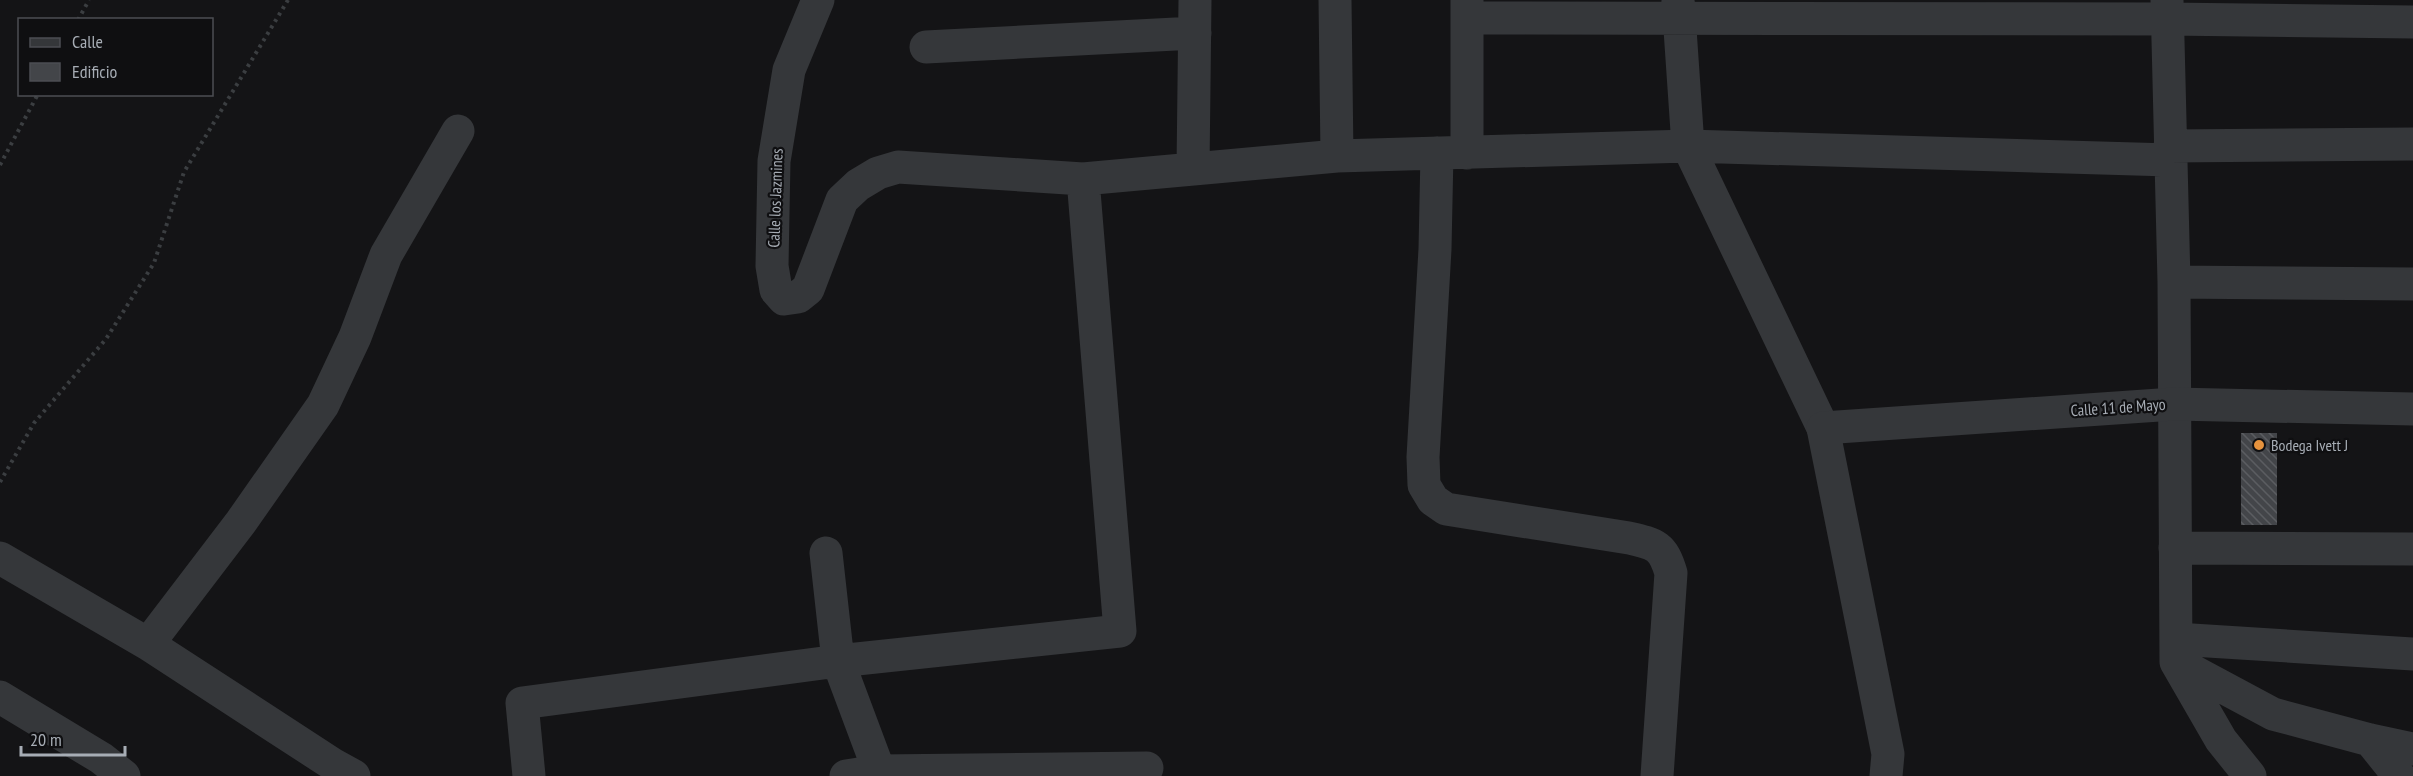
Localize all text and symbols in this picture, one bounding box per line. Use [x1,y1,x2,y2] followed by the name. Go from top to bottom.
[18,18,213,96] legend
[72,30,103,53] text: Calle
[72,60,118,83] text: Edificio
[763,148,787,248] street label: Calle los Jazmines
[2070,394,2166,420] street label: Calle 11 de Mayo
[2271,435,2348,455] place label: Bodega Ivett J
[2252,438,2266,452] marker: Bodega Ivett J
[21,719,124,757] scale bar
[30,728,62,751] text: 20 m

